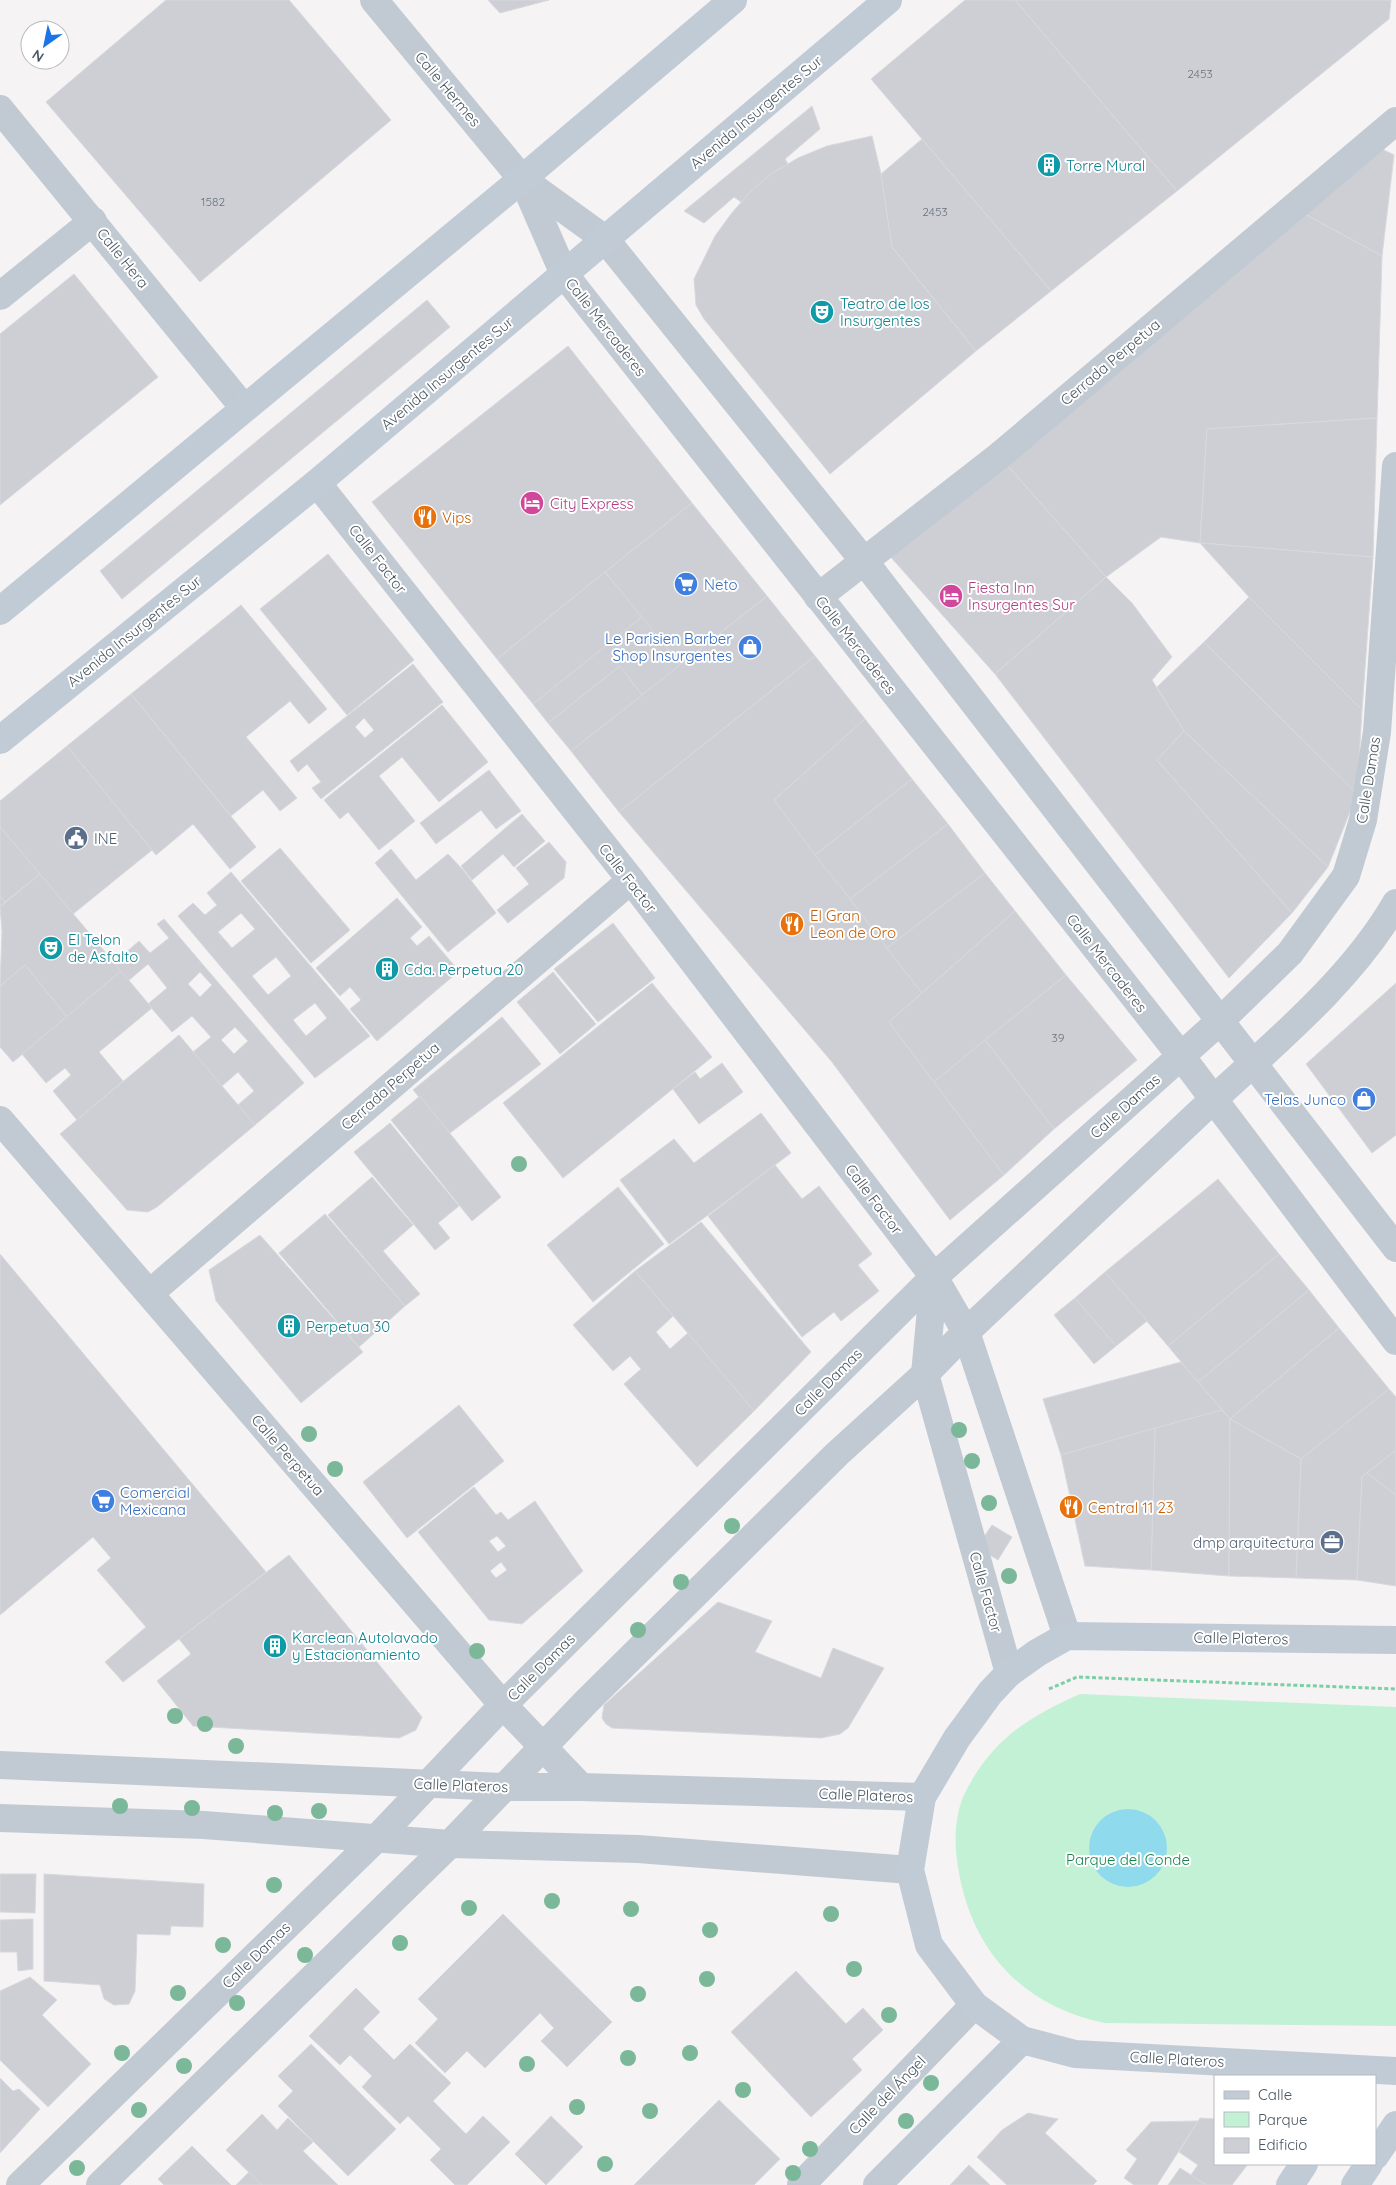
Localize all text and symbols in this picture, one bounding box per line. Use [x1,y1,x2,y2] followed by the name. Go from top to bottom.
[20,20,70,70] north arrow
[29,46,47,66] text: N
[411,47,485,131] street label: Calle Hermes
[686,51,826,173] street label: Avenida Insurgentes Sur
[1187,66,1213,81] house number: 2453
[1036,152,1062,178] building icon: Torre Mural
[1066,156,1145,175] place label: Torre Mural
[201,194,225,209] house number: 1582
[922,204,948,219] house number: 2453
[93,224,153,292] street label: Calle Hera
[562,274,650,380] street label: Calle Mercaderes
[840,294,930,330] place label: Teatro de los Insurgentes
[809,299,835,325] theatre icon: Teatro de los Insurgentes
[377,312,517,434] street label: Avenida Insurgentes Sur
[1056,315,1164,409] street label: Cerrada Perpetua
[519,490,545,516] hotel icon: City Express
[550,494,634,513] place label: City Express
[412,504,438,530] restaurant icon: Vips
[442,508,471,527] place label: Vips
[345,520,411,598] street label: Calle Factor
[63,571,205,691] street label: Avenida Insurgentes Sur
[673,571,699,597] supermarket icon: Neto
[704,575,737,594] place label: Neto
[968,578,1075,614] place label: Fiesta Inn Insurgentes Sur
[938,583,964,609] hotel icon: Fiesta Inn Insurgentes Sur
[812,592,900,698] street label: Calle Mercaderes
[605,629,732,665] place label: Le Parisien Barber Shop Insurgentes
[737,634,763,660] shop icon: Le Parisien Barber Shop Insurgentes
[1352,735,1384,825] street label: Calle Damas
[63,825,89,851] public building icon: INE
[94,829,117,848] place label: INE
[595,839,661,917] street label: Calle Factor
[810,906,896,942] place label: El Gran Leon de Oro
[1063,910,1151,1016] street label: Calle Mercaderes
[779,911,805,937] restaurant icon: El Gran Leon de Oro
[68,930,138,966] place label: El Telon de Asfalto
[38,935,64,961] theatre icon: El Telon de Asfalto
[374,956,400,982] building icon: Cda. Perpetua 20
[404,960,524,979] place label: Cda. Perpetua 20
[1052,1030,1065,1045] house number: 39
[337,1038,443,1134] street label: Cerrada Perpetua
[1086,1070,1164,1142] street label: Calle Damas
[1351,1086,1377,1112] shop icon: Telas Junco
[1264,1090,1346,1109] place label: Telas Junco
[841,1160,907,1238] street label: Calle Factor
[276,1313,302,1339] building icon: Perpetua 30
[306,1317,390,1336] place label: Perpetua 30
[790,1344,866,1420] street label: Calle Damas
[248,1410,328,1500] street label: Calle Perpetua
[120,1483,190,1519] place label: Comercial Mexicana
[90,1488,116,1514] supermarket icon: Comercial Mexicana
[1058,1494,1084,1520] restaurant icon: Central 11 23
[1088,1498,1174,1517] place label: Central 11 23
[1319,1529,1345,1555] office icon: dmp arquitectura
[1193,1533,1314,1552] place label: dmp arquitectura
[965,1549,1007,1635] street label: Calle Factor
[292,1628,438,1664] place label: Karclean Autolavado y Estacionamiento
[1193,1628,1289,1648] street label: Calle Plateros
[503,1629,579,1705] street label: Calle Damas
[262,1633,288,1659] building icon: Karclean Autolavado y Estacionamiento
[413,1774,509,1796] street label: Calle Plateros
[818,1784,914,1806] street label: Calle Plateros
[1066,1850,1190,1869] park label: Parque del Conde
[218,1918,294,1992] street label: Calle Damas
[1129,2047,1225,2071] street label: Calle Plateros
[844,2051,930,2139] street label: Calle del Ángel
[1214,2075,1376,2165] legend
[1258,2085,1292,2104] text: Calle
[1258,2110,1308,2129] text: Parque
[1258,2135,1307,2154] text: Edificio

